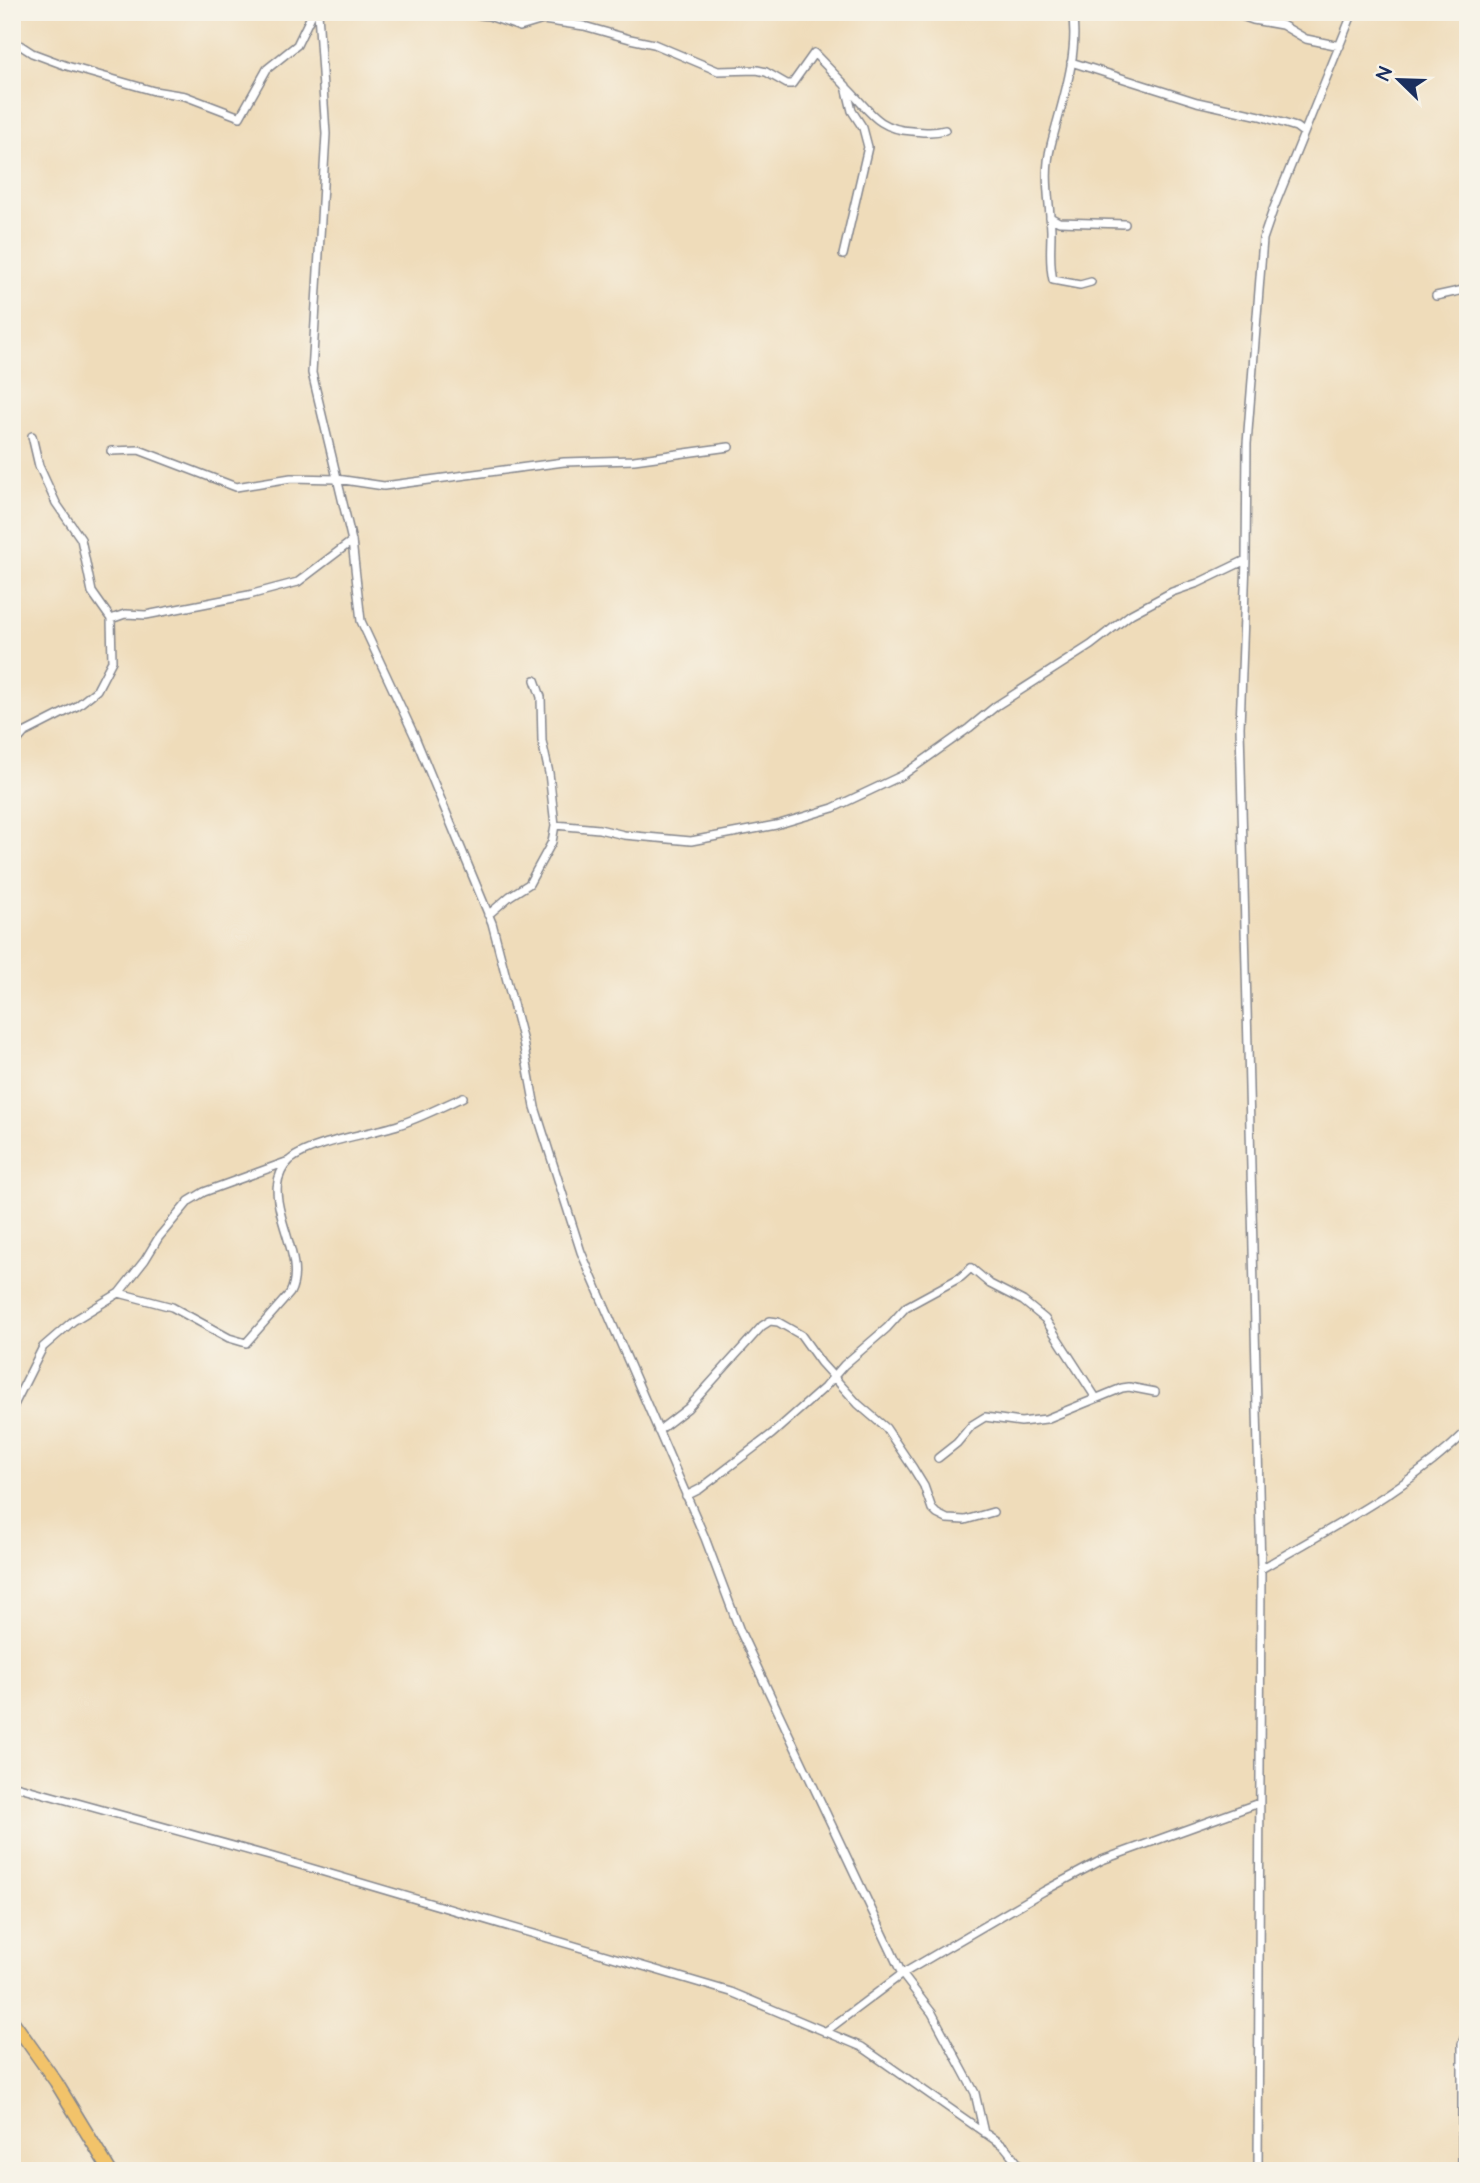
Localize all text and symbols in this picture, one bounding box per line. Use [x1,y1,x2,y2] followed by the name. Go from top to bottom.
[1364,46,1434,116] north arrow
[1370,63,1400,85] text: N

